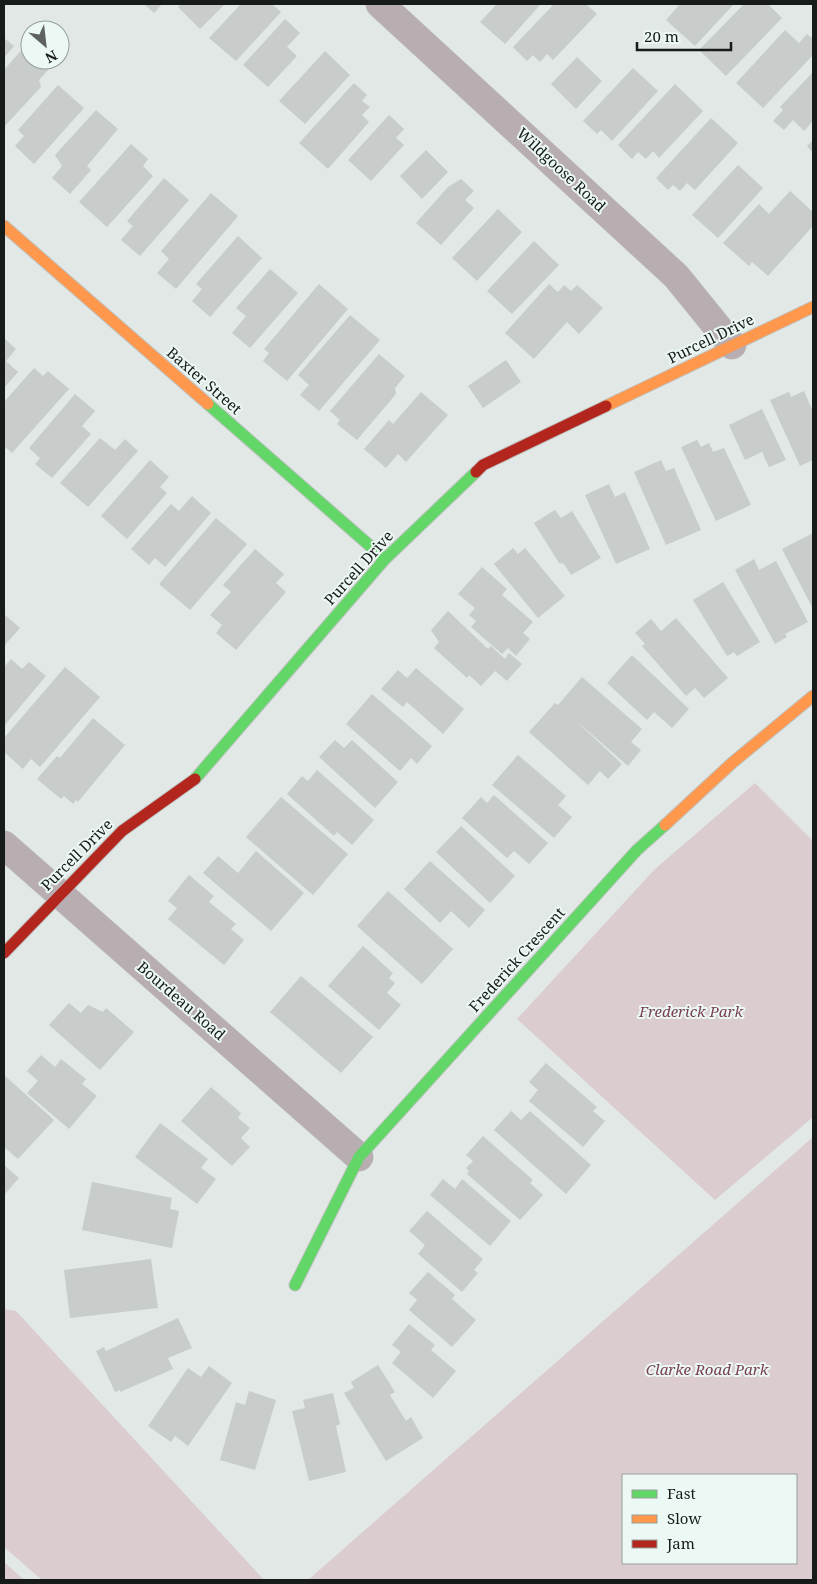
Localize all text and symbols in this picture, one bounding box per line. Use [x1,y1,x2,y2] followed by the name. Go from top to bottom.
[20,20,70,70] north arrow
[637,20,731,52] scale bar
[644,26,679,46] text: 20 m
[42,46,61,68] text: N
[513,123,610,216] street label: Wildgoose Road
[664,309,757,368] street label: Purcell Drive
[163,342,246,418] street label: Baxter Street
[319,526,397,609] street label: Purcell Drive
[36,814,117,895] street label: Purcell Drive
[464,903,569,1016] street label: Frederick Crescent
[133,957,230,1044] street label: Bourdeau Road
[638,1001,743,1021] park label: Frederick Park
[646,1359,769,1379] park label: Clarke Road Park
[622,1474,797,1564] legend
[667,1483,696,1503] text: Fast
[667,1508,701,1528] text: Slow
[666,1533,695,1553] text: Jam

